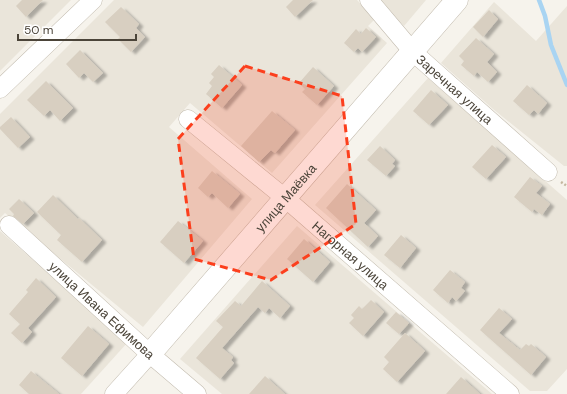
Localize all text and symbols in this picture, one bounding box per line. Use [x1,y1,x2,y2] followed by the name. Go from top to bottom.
[18,16,136,42] scale bar
[24,22,53,38] text: 50 m
[413,51,497,128] street label: Заречная улица
[252,160,321,236] street label: улица Маёвка
[308,217,393,294] street label: Нагорная улица
[45,258,159,364] street label: улица Ивана Ефимова

